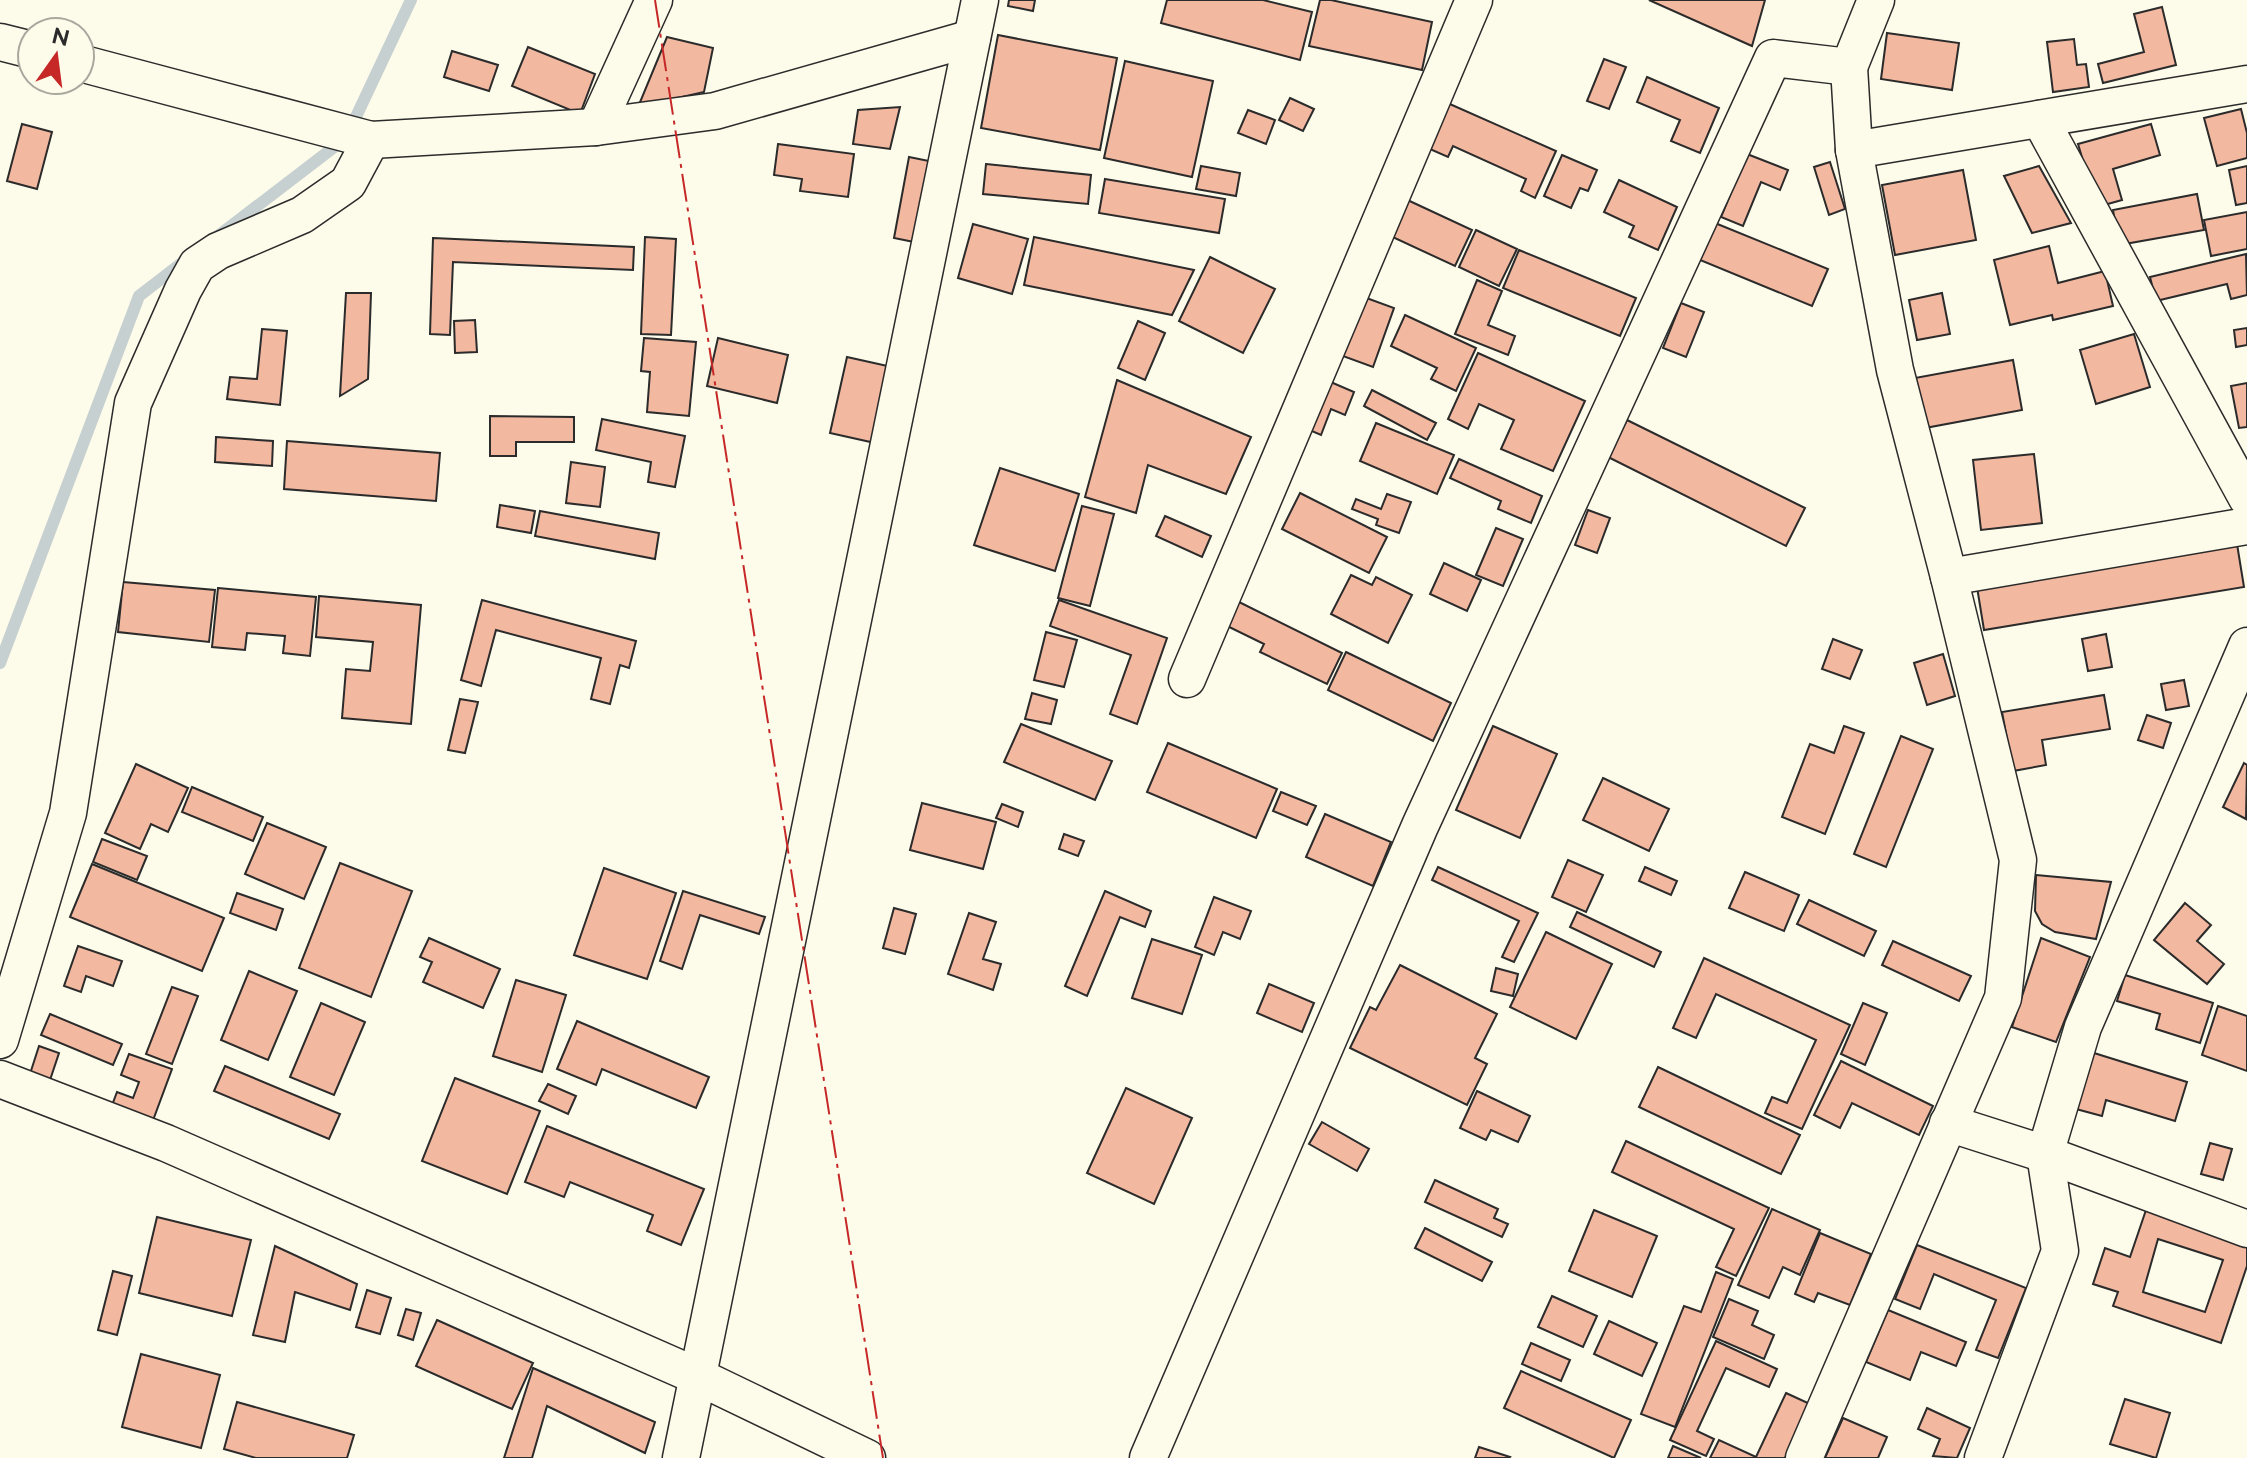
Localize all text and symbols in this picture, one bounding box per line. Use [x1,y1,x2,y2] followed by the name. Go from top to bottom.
[16,16,96,96] north arrow
[50,22,72,51] text: N

